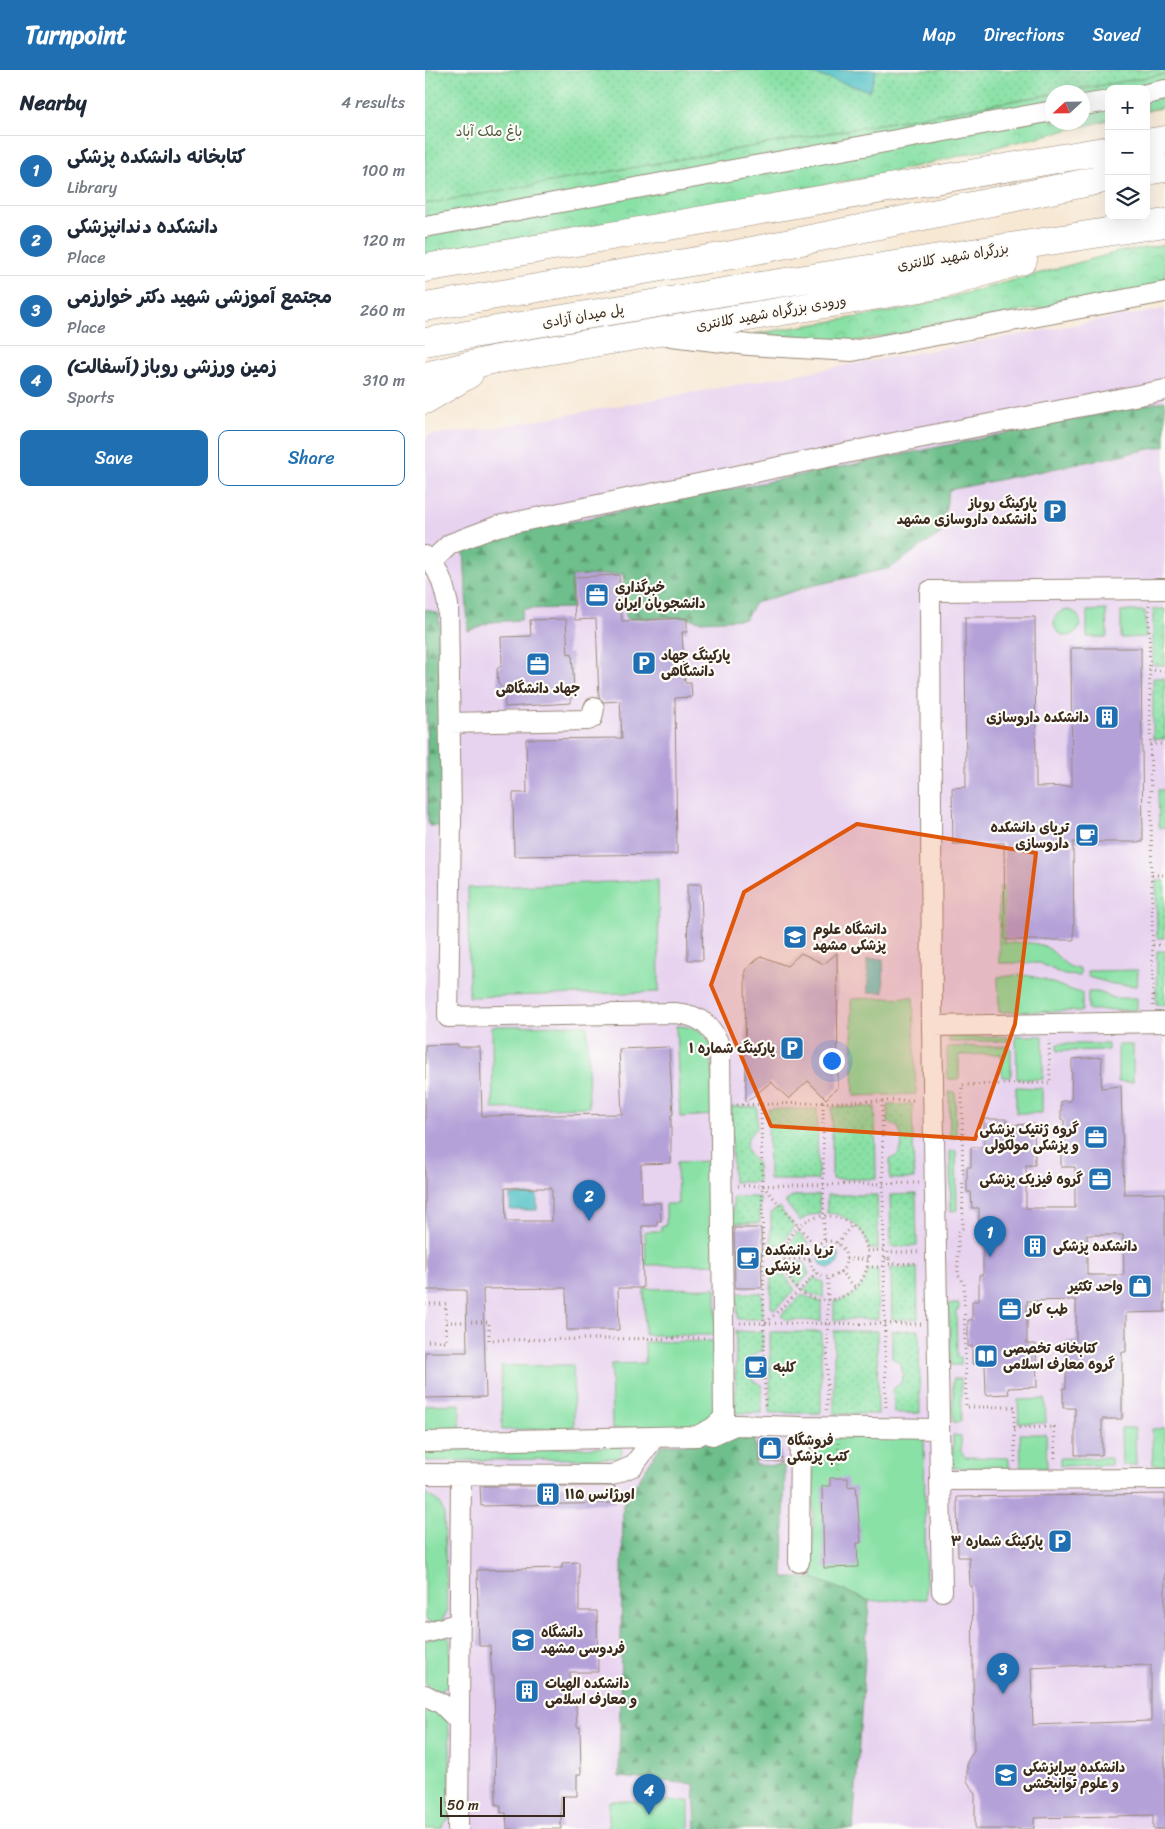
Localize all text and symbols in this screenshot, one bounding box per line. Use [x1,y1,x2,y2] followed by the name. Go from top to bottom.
[25,14,127,56] text: Turnpoint
[923,19,956,51] text: Map
[984,19,1065,51] text: Directions
[1093,19,1140,51] text: Saved
[20,84,86,122] text: Nearby
[1045,85,1090,130] north arrow
[1105,85,1150,220] map controls
[1105,85,1150,130] button: +
[341,88,405,117] text: 4 results
[456,119,522,144] park label: باغ ملک آباد
[1105,130,1150,175] button: −
[67,140,246,173] text: کتابخانه دانشکده پزشکی
[33,156,39,185] text: 1
[361,156,405,185] text: 100 m
[67,173,117,202] text: Library
[1105,175,1150,220] button: layers
[67,210,218,243] text: دانشکده دندانپزشکی
[31,226,41,255] text: 2
[362,226,405,255] text: 120 m
[895,236,1011,278] street label: بزرگراه شهید کلانتری
[67,243,106,272] text: Place
[67,280,332,313] text: مجتمع آموزشی شهید دکتر خوارزمی
[694,287,848,339] street label: ورودی بزرگراه شهید کلانتری
[32,296,40,325] text: 3
[360,296,405,325] text: 260 m
[540,296,626,336] street label: پل میدان آزادی
[67,313,106,342] text: Place
[67,350,277,383] text: زمین ورزشی روباز (آسفالت)
[31,366,41,395] text: 4
[363,366,405,395] text: 310 m
[67,383,114,412] text: Sports
[20,430,208,486] button: Save
[218,430,405,486] button: Share
[897,491,1037,532] place label: پارکینگ روباز دانشکده داروسازی مشهد
[1042,498,1068,524] parking icon: پارکینگ روباز دانشکده داروسازی مشهد
[615,575,705,616] place label: خبرگذاری دانشجویان ایران
[584,582,610,608] office icon: خبرگذاری دانشجویان ایران
[661,643,730,684] place label: پارکینگ جهاد دانشگاهی
[631,650,657,676] parking icon: پارکینگ جهاد دانشگاهی
[525,651,551,677] office icon: جهاد دانشگاهی
[496,676,580,701] place label: جهاد دانشگاهی
[1094,704,1120,730] building icon: دانشکده داروسازی
[986,705,1089,730] place label: دانشکده داروسازی
[990,815,1070,856] place label: تریای دانشکده داروسازی
[1074,822,1100,848] cafe icon: تریای دانشکده داروسازی
[813,917,887,958] place label: دانشگاه علوم پزشکی مشهد
[782,924,808,950] school or university icon: دانشگاه علوم پزشکی مشهد
[779,1035,805,1061] parking icon: پارکینگ شماره ۱
[689,1036,775,1061] place label: پارکینگ شماره ۱
[819,1048,845,1074] your location
[979,1117,1080,1158] place label: گروه ژنتیک پزشکی و پزشکی مولکولی
[1083,1124,1109,1150] office icon: گروه ژنتیک پزشکی و پزشکی مولکولی
[1087,1166,1113,1192] office icon: گروه فیزیک پزشکی
[979,1167,1084,1192] place label: گروه فیزیک پزشکی
[573,1180,605,1221] pin: 2
[974,1216,1006,1257] pin: 1
[1022,1233,1048,1259] building icon: دانشکده پزشکی
[1053,1234,1138,1259] place label: دانشکده پزشکی
[765,1238,834,1279] place label: تریا دانشکده پزشکی
[735,1245,761,1271] cafe icon: تریا دانشکده پزشکی
[1127,1273,1153,1299] shop icon: واحد تکثیر
[1066,1274,1123,1299] place label: واحد تکثیر
[997,1296,1023,1322] office icon: طب کار
[1025,1297,1068,1322] place label: طب کار
[1003,1336,1116,1377] place label: کتابخانه تخصصی گروه معارف اسلامی
[973,1343,999,1369] library icon: کتابخانه تخصصی گروه معارف اسلامی
[743,1354,769,1380] cafe icon: کلبه
[773,1355,797,1380] place label: کلبه
[787,1428,850,1469] place label: فروشگاه کتب پزشکی
[757,1435,783,1461] shop icon: فروشگاه کتب پزشکی
[535,1481,561,1507] building icon: اورژانس ۱۱۵
[565,1482,635,1507] place label: اورژانس ۱۱۵
[1047,1528,1073,1554] parking icon: پارکینگ شماره ۳
[951,1529,1043,1554] place label: پارکینگ شماره ۳
[541,1620,625,1661] place label: دانشگاه فردوسی مشهد
[510,1627,536,1653] school or university icon: دانشگاه فردوسی مشهد
[987,1653,1019,1694] pin: 3
[545,1671,637,1712] place label: دانشکده الهیات و معارف اسلامی
[514,1678,540,1704] building icon: دانشکده الهیات و معارف اسلامی
[1023,1755,1125,1796] place label: دانشکده پیراپزشکی و علوم توانبخشی
[993,1762,1019,1788] school or university icon: دانشکده پیراپزشکی و علوم توانبخشی
[633,1774,665,1815] pin: 4
[447,1793,479,1818] text: 50 m
[440,1794,565,1817] scale bar

